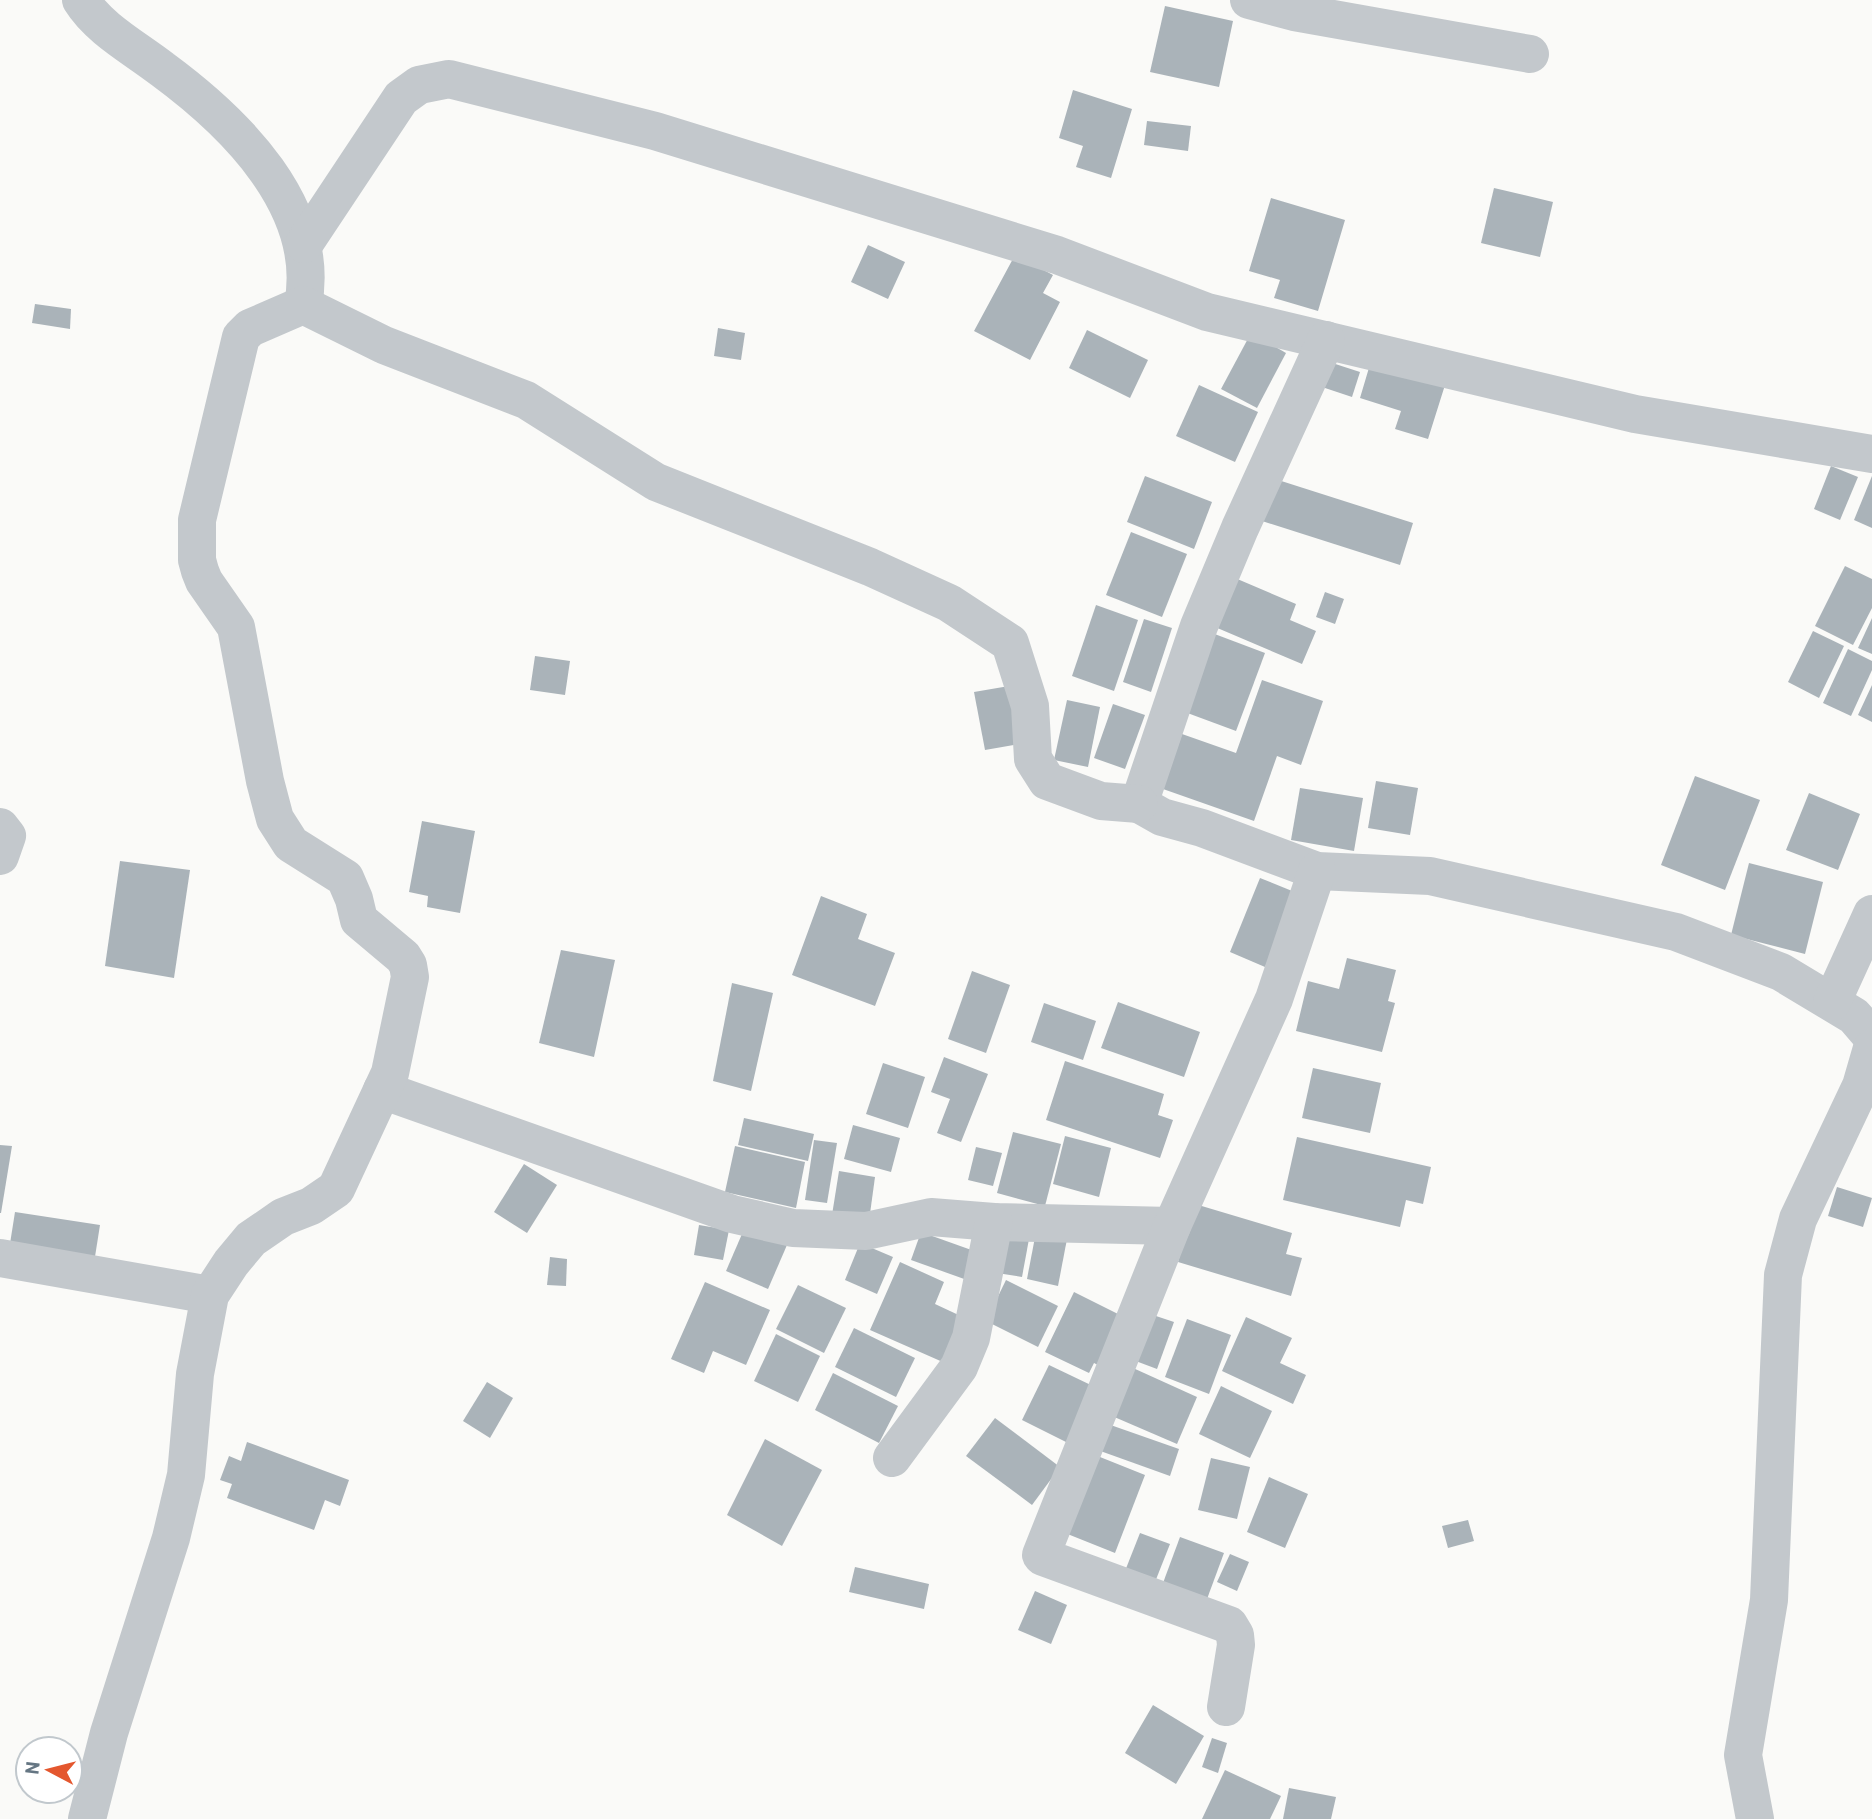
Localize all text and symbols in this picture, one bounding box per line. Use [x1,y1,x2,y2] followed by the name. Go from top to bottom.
[14,1735,84,1805] north arrow
[19,1760,44,1776] text: N

